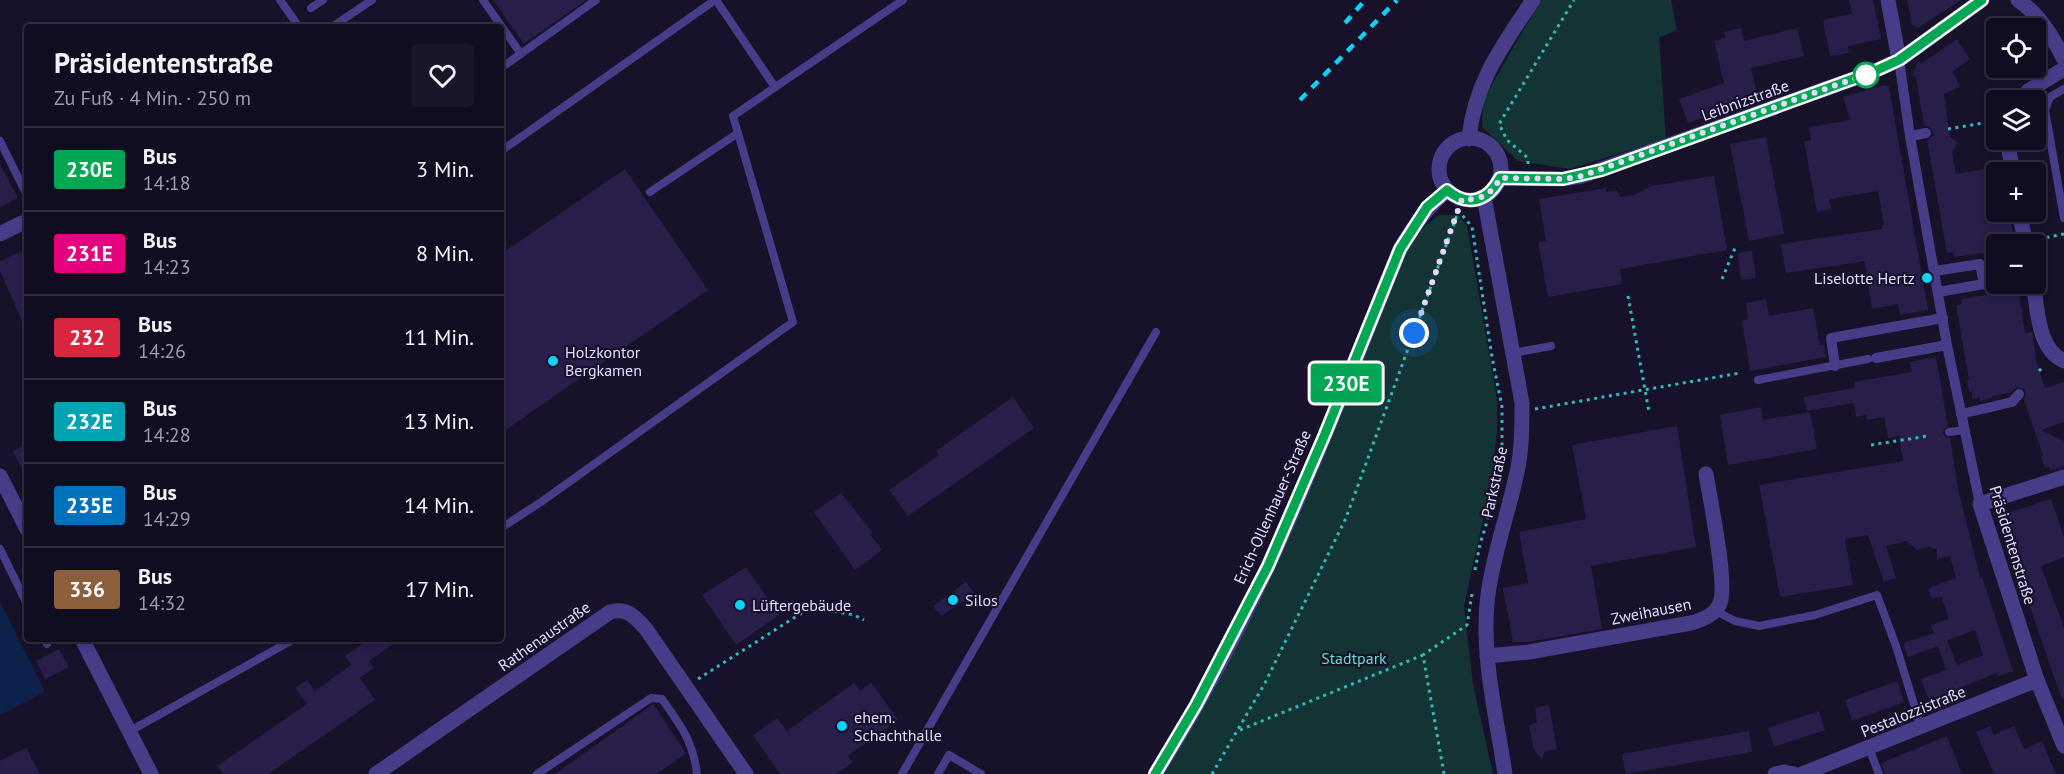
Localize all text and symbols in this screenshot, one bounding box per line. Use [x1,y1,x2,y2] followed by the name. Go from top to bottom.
[1986,18,2046,294] map controls
[1986,18,2046,78] button: locate
[54,44,273,81] text: Präsidentenstraße
[411,44,474,107] button: heart
[1853,62,1879,88] unlabelled marker
[1698,75,1792,125] street label: Leibnizstraße
[54,85,251,111] text: Zu Fuß · 4 Min. · 250 m
[1986,90,2046,150] button: layers
[143,142,177,170] text: Bus
[416,155,474,183] text: 3 Min.
[66,156,113,183] text: 230E
[1986,162,2046,222] button: +
[143,170,191,196] text: 14:18
[143,226,177,254] text: Bus
[1986,234,2046,294] button: −
[416,239,474,267] text: 8 Min.
[66,240,113,267] text: 231E
[143,254,191,280] text: 14:23
[1814,268,1915,288] place label: Liselotte Hertz
[1920,271,1934,285] marker: Liselotte Hertz
[138,310,172,338] text: Bus
[1399,318,1429,348] your location
[404,323,474,351] text: 11 Min.
[69,324,105,351] text: 232
[138,338,186,364] text: 14:26
[565,342,642,380] place label: Holzkontor Bergkamen
[546,354,560,368] marker: Holzkontor Bergkamen
[1304,364,1388,403] line badge: 230E
[1323,370,1369,397] text: 230E
[143,394,177,422] text: Bus
[404,407,474,435] text: 13 Min.
[66,408,113,435] text: 232E
[143,422,191,448] text: 14:28
[1229,427,1315,587] street label: Erich-Ollenhauer-Straße
[1477,444,1511,520] street label: Parkstraße
[143,478,177,506] text: Bus
[1985,483,2041,607] street label: Präsidentenstraße
[404,491,474,519] text: 14 Min.
[66,492,113,519] text: 235E
[143,506,191,532] text: 14:29
[138,562,172,590] text: Bus
[405,575,474,603] text: 17 Min.
[69,576,105,603] text: 336
[138,590,186,616] text: 14:32
[965,590,998,610] place label: Silos
[946,593,960,607] marker: Silos
[1609,593,1693,629] street label: Zweihausen
[752,595,851,615] place label: Lüftergebäude
[494,597,594,675] street label: Rathenaustraße
[733,598,747,612] marker: Lüftergebäude
[1321,648,1387,668] park label: Stadtpark
[1858,681,1968,741] street label: Pestalozzistraße
[854,707,942,745] place label: ehem. Schachthalle
[835,719,849,733] marker: ehem. Schachthalle

